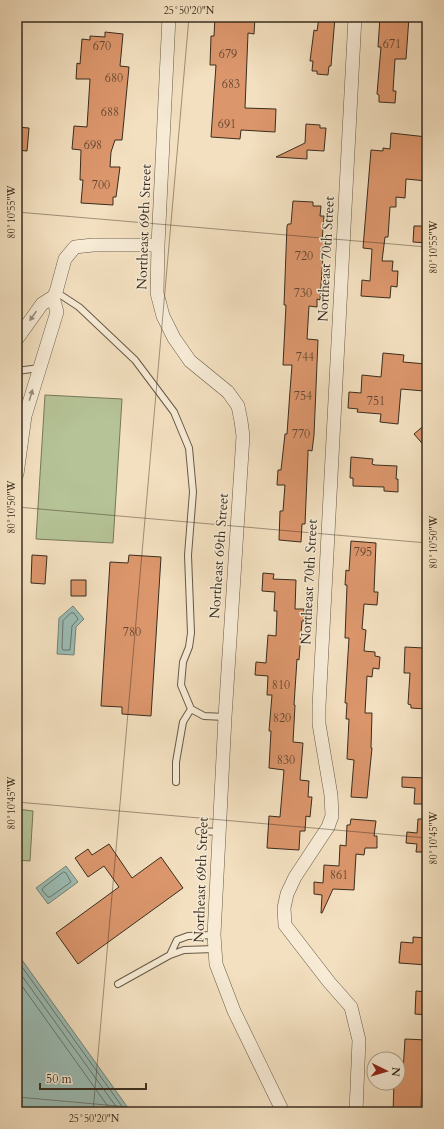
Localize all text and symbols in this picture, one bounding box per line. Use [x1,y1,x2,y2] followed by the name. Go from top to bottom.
[164,4,215,18] text: 25°50'20"N
[383,36,401,52] house number: 671
[93,38,111,54] house number: 670
[219,46,237,62] house number: 679
[105,70,123,86] house number: 680
[222,76,240,92] house number: 683
[101,104,119,120] house number: 688
[218,116,236,132] house number: 691
[84,137,102,153] house number: 698
[132,163,156,290] street label: Northeast 69th Street
[92,177,110,193] house number: 700
[5,184,19,239] text: 80°10'55"W
[313,195,339,322] street label: Northeast 70th Street
[427,219,441,274] text: 80°10'55"W
[295,248,313,264] house number: 720
[294,285,312,301] house number: 730
[29,311,37,321] one-way arrow
[296,349,314,365] house number: 744
[28,388,34,400] one-way arrow
[294,388,312,404] house number: 754
[367,393,385,409] house number: 751
[292,426,310,442] house number: 770
[5,479,19,534] text: 80°10'50"W
[205,492,233,619] street label: Northeast 69th Street
[427,514,441,569] text: 80°10'50"W
[296,518,322,645] street label: Northeast 70th Street
[354,544,372,560] house number: 795
[123,624,141,640] house number: 780
[272,677,290,693] house number: 810
[273,710,291,726] house number: 820
[277,752,295,768] house number: 830
[5,775,19,830] text: 80°10'45"W
[427,810,441,865] text: 80°10'45"W
[189,816,213,943] street label: Northeast 69th Street
[330,867,348,883] house number: 861
[366,1051,406,1091] north arrow
[40,1065,146,1091] scale bar
[388,1066,403,1078] text: N
[46,1071,73,1087] text: 50 m
[69,1112,120,1126] text: 25°50'20"N

